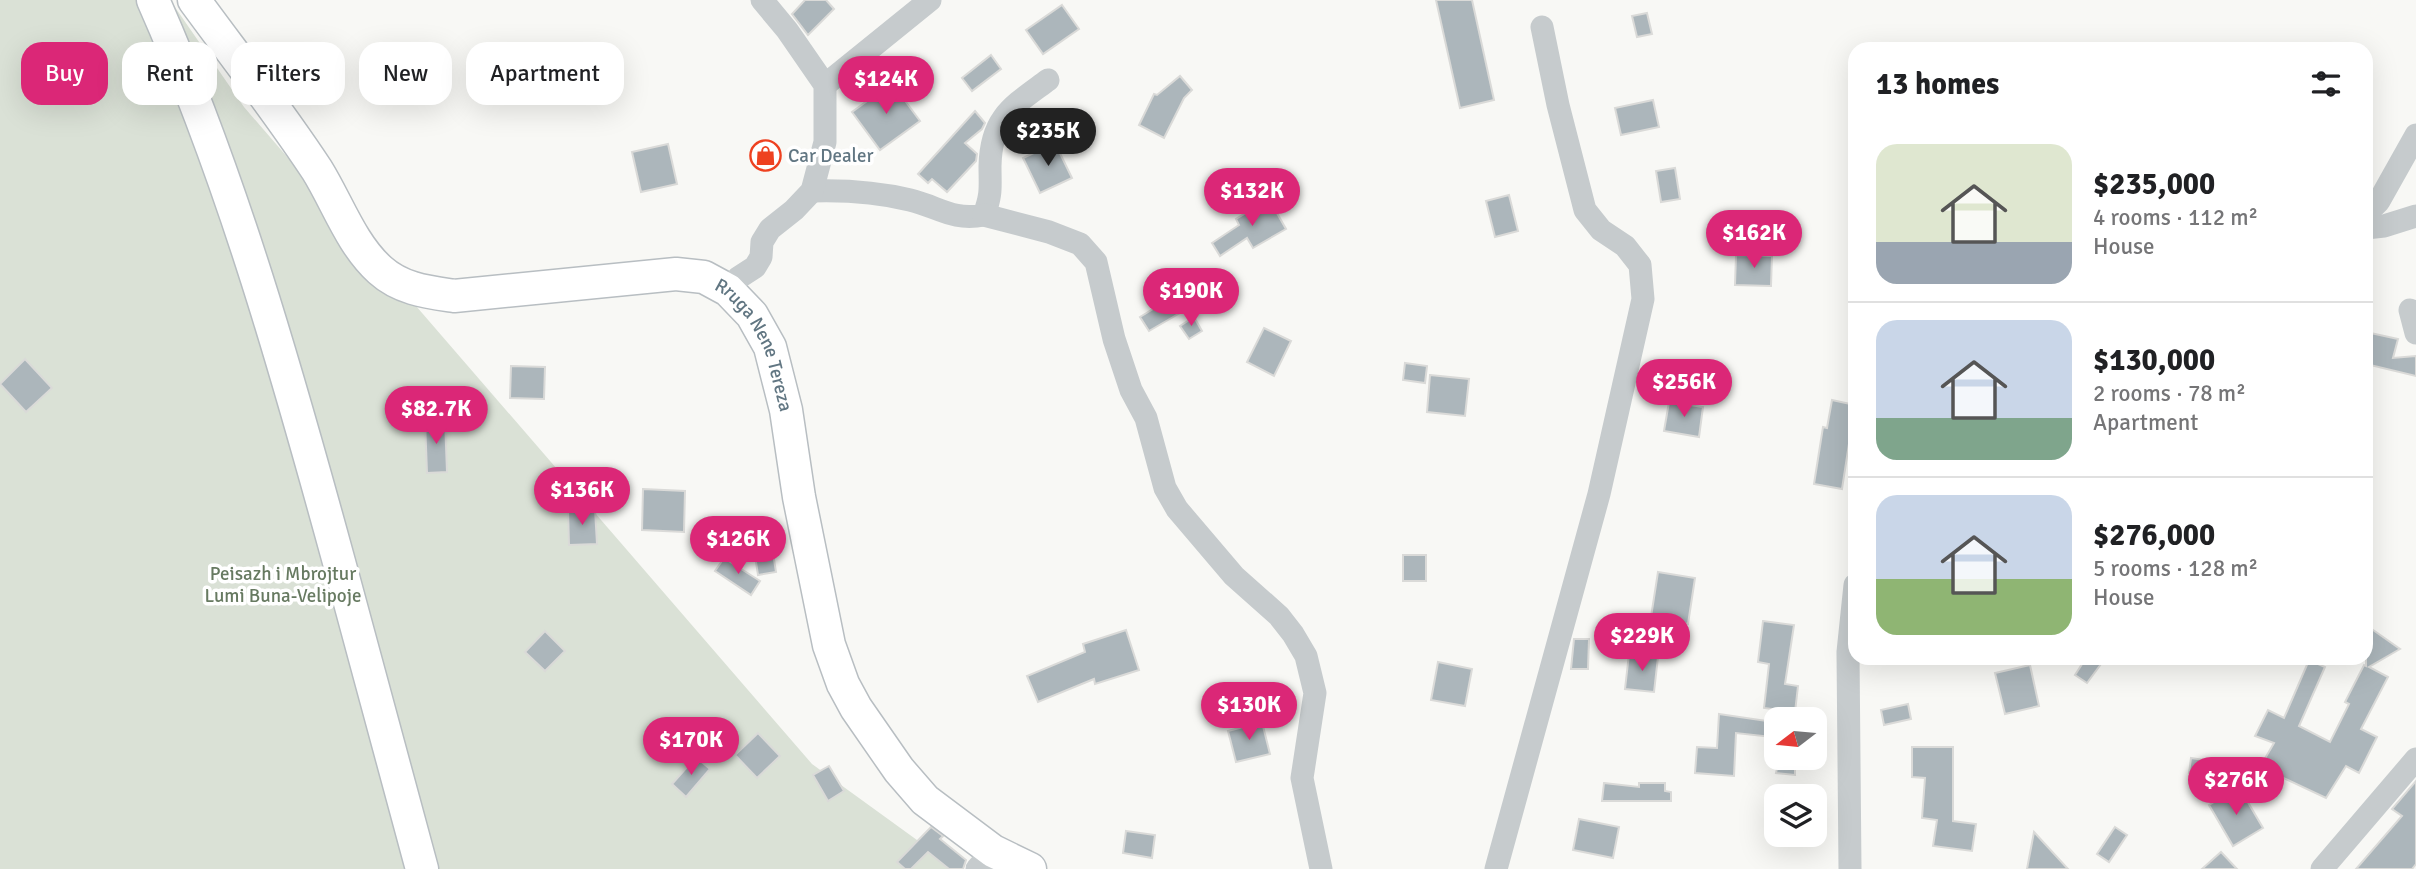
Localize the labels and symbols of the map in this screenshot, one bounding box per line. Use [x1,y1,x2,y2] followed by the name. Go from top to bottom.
[837,57,935,116] pin: $124K
[999,108,1097,168] pin: $235K
[748,139,782,173] shop icon: Car Dealer
[788,144,874,168] place label: Car Dealer
[1203,168,1301,228] pin: $132K
[1705,210,1803,270] pin: $162K
[1142,268,1240,328] pin: $190K
[711,273,798,414] street label: Rruga Nene Tereza
[1635,360,1733,419] pin: $256K
[379,386,493,446] pin: $82.7K
[533,468,631,527] pin: $136K
[689,516,787,576] pin: $126K
[204,562,362,608] park label: Peisazh i Mbrojtur Lumi Buna-Velipoje
[1593,614,1691,673] pin: $229K
[1200,682,1298,742] pin: $130K
[1764,707,1827,770] north arrow
[642,718,740,777] pin: $170K
[2187,758,2285,817] pin: $276K

